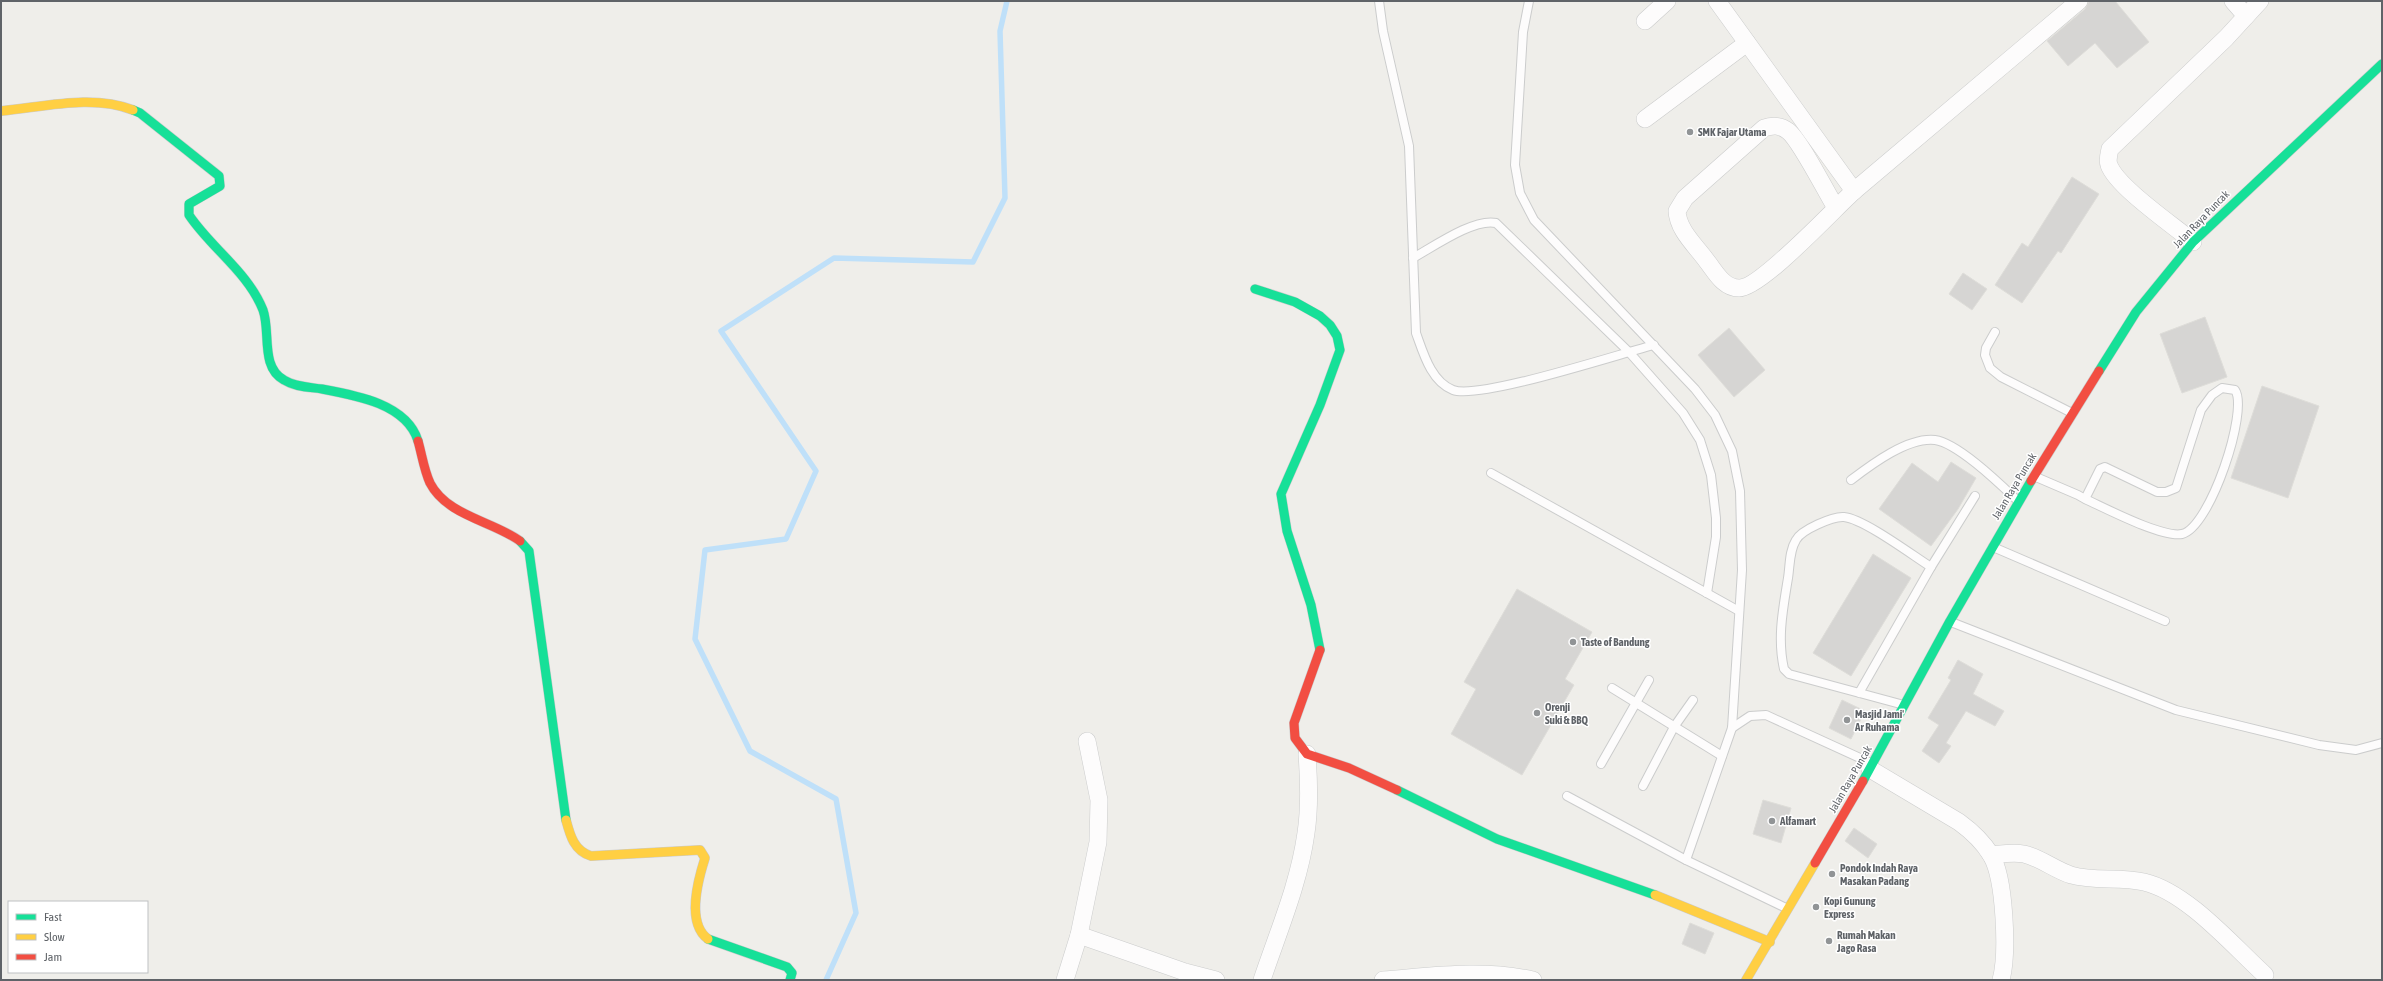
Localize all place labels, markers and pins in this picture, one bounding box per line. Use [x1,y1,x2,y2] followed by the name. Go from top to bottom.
[1698,126,1766,138] place label: SMK Fajar Utama
[1685,127,1695,137] marker: SMK Fajar Utama
[1581,636,1650,648] place label: Taste of Bandung
[1568,637,1578,647] marker: Taste of Bandung
[1545,701,1588,726] place label: Orenji Suki & BBQ
[1532,708,1542,718] marker: Orenji Suki & BBQ
[1854,708,1904,733] place label: Masjid Jami' Ar Ruhama
[1842,715,1852,725] marker: Masjid Jami' Ar Ruhama
[1779,815,1817,827] place label: Alfamart
[1767,816,1777,826] marker: Alfamart
[1840,862,1918,887] place label: Pondok Indah Raya Masakan Padang
[1827,869,1837,879] marker: Pondok Indah Raya Masakan Padang
[1824,895,1876,920] place label: Kopi Gunung Express
[1811,902,1821,912] marker: Kopi Gunung Express
[1836,929,1895,954] place label: Rumah Makan Jago Rasa
[1824,936,1834,946] marker: Rumah Makan Jago Rasa

